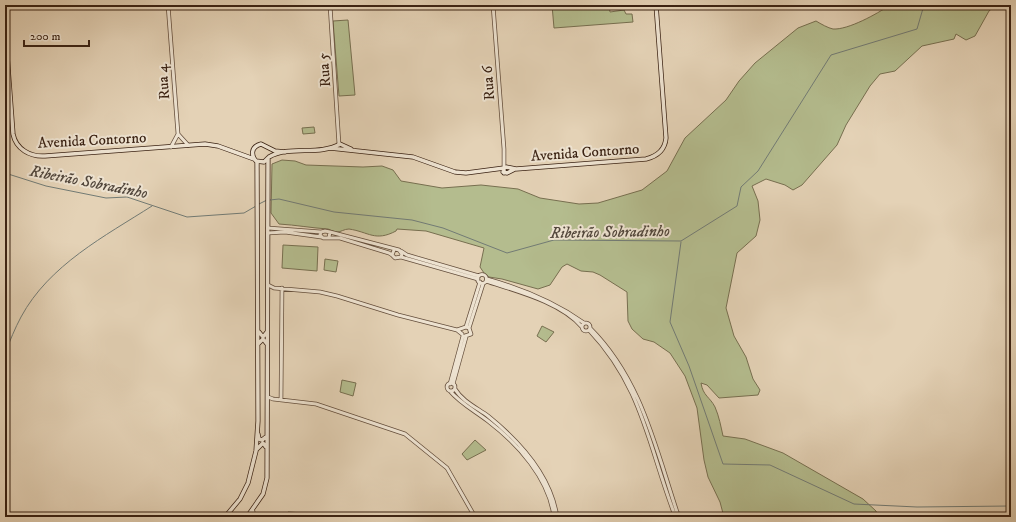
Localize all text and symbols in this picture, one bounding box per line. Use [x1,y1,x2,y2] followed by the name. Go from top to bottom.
[24,22,89,48] scale bar
[30,29,60,44] text: 200 m
[314,52,335,88] street label: Rua 5
[153,63,174,100] street label: Rua 4
[478,64,499,101] street label: Rua 6
[37,128,147,153] street label: Avenida Contorno
[530,139,640,166] street label: Avenida Contorno
[27,161,150,203] water label: Ribeirão Sobradinho
[549,221,670,243] water label: Ribeirão Sobradinho

